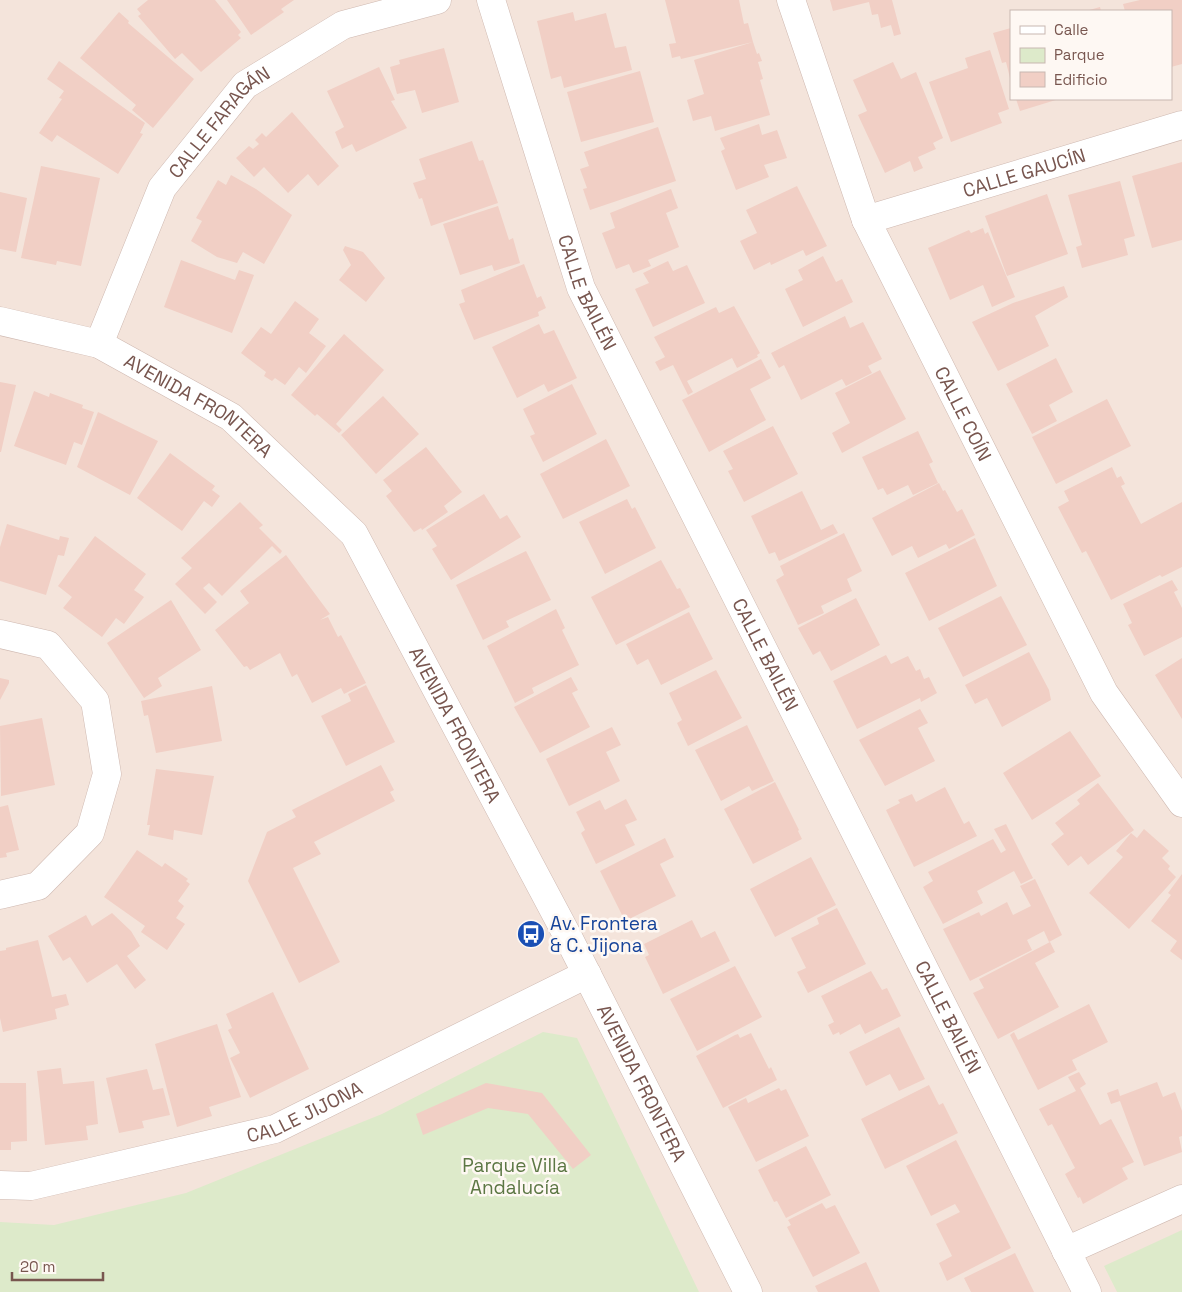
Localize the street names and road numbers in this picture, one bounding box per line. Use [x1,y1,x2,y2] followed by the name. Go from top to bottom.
[163,60,274,183] street label: CALLE FARAGÁN
[960,142,1088,203] street label: CALLE GAUCÍN
[553,231,623,354] street label: CALLE BAILÉN
[120,348,278,463] street label: AVENIDA FRONTERA
[929,362,998,465] street label: CALLE COÍN
[727,594,805,715] street label: CALLE BAILÉN
[404,642,507,807] street label: AVENIDA FRONTERA
[909,956,987,1078] street label: CALLE BAILÉN
[592,1000,692,1166] street label: AVENIDA FRONTERA
[244,1075,366,1148] street label: CALLE JIJONA

